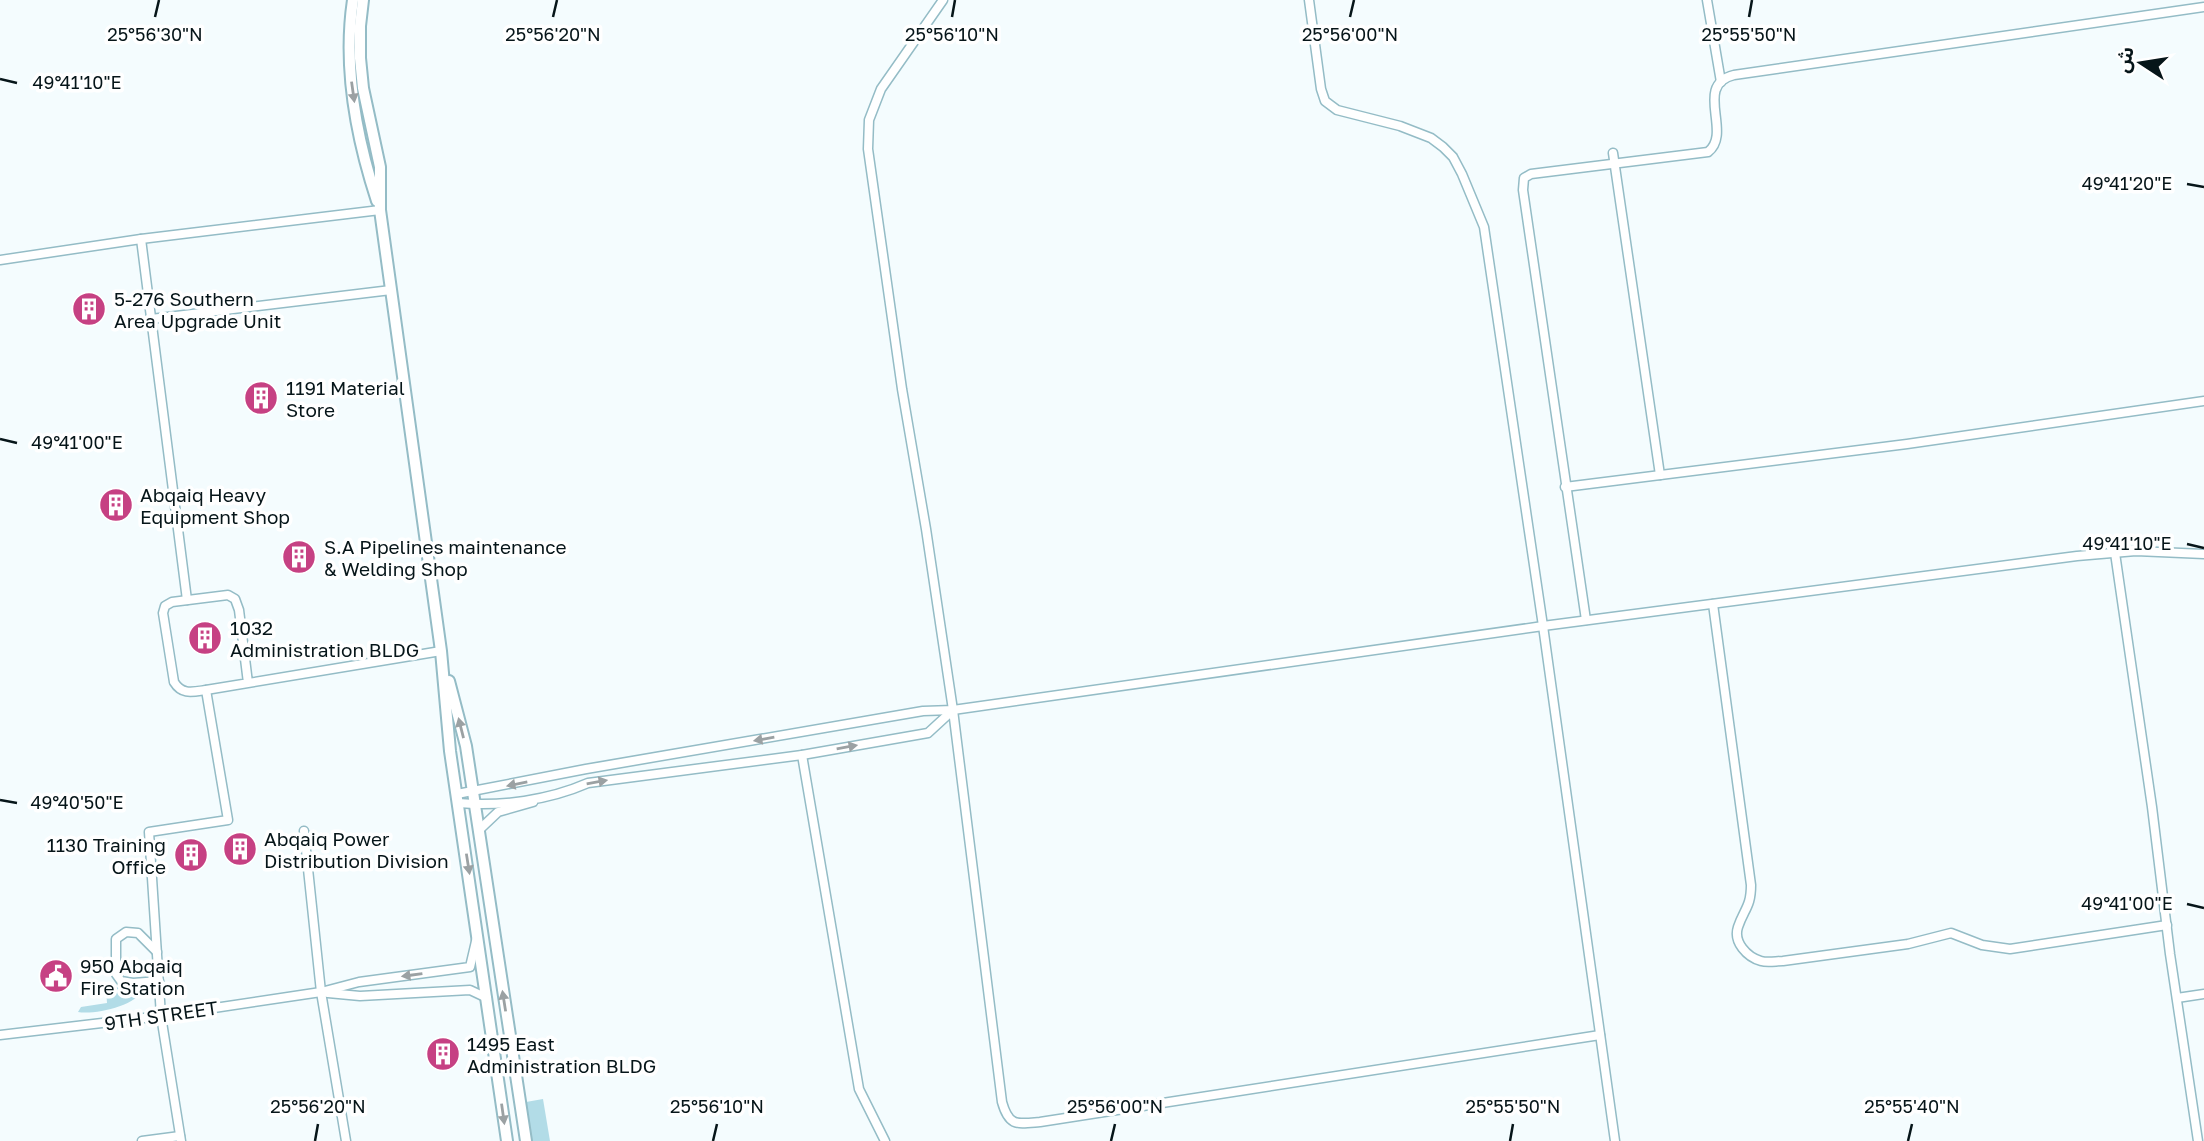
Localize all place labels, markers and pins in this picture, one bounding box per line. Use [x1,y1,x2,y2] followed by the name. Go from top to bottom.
[114,287,281,332] place label: 5-276 Southern Area Upgrade Unit
[70,290,108,328] building icon: 5-276 Southern Area Upgrade Unit
[286,376,405,421] place label: 1191 Material Store
[242,379,280,417] building icon: 1191 Material Store
[140,483,290,528] place label: Abqaiq Heavy Equipment Shop
[97,486,135,524] building icon: Abqaiq Heavy Equipment Shop
[324,535,567,580] place label: S.A Pipelines maintenance & Welding Shop
[280,538,318,576] building icon: S.A Pipelines maintenance & Welding Shop
[230,616,419,661] place label: 1032 Administration BLDG
[186,619,224,657] building icon: 1032 Administration BLDG
[264,827,449,872] place label: Abqaiq Power Distribution Division
[221,830,259,868] building icon: Abqaiq Power Distribution Division
[47,833,166,878] place label: 1130 Training Office
[172,836,210,874] building icon: 1130 Training Office
[80,954,185,999] place label: 950 Abqaiq Fire Station
[37,957,75,995] public building icon: 950 Abqaiq Fire Station
[467,1032,656,1077] place label: 1495 East Administration BLDG
[424,1035,462,1073] building icon: 1495 East Administration BLDG

